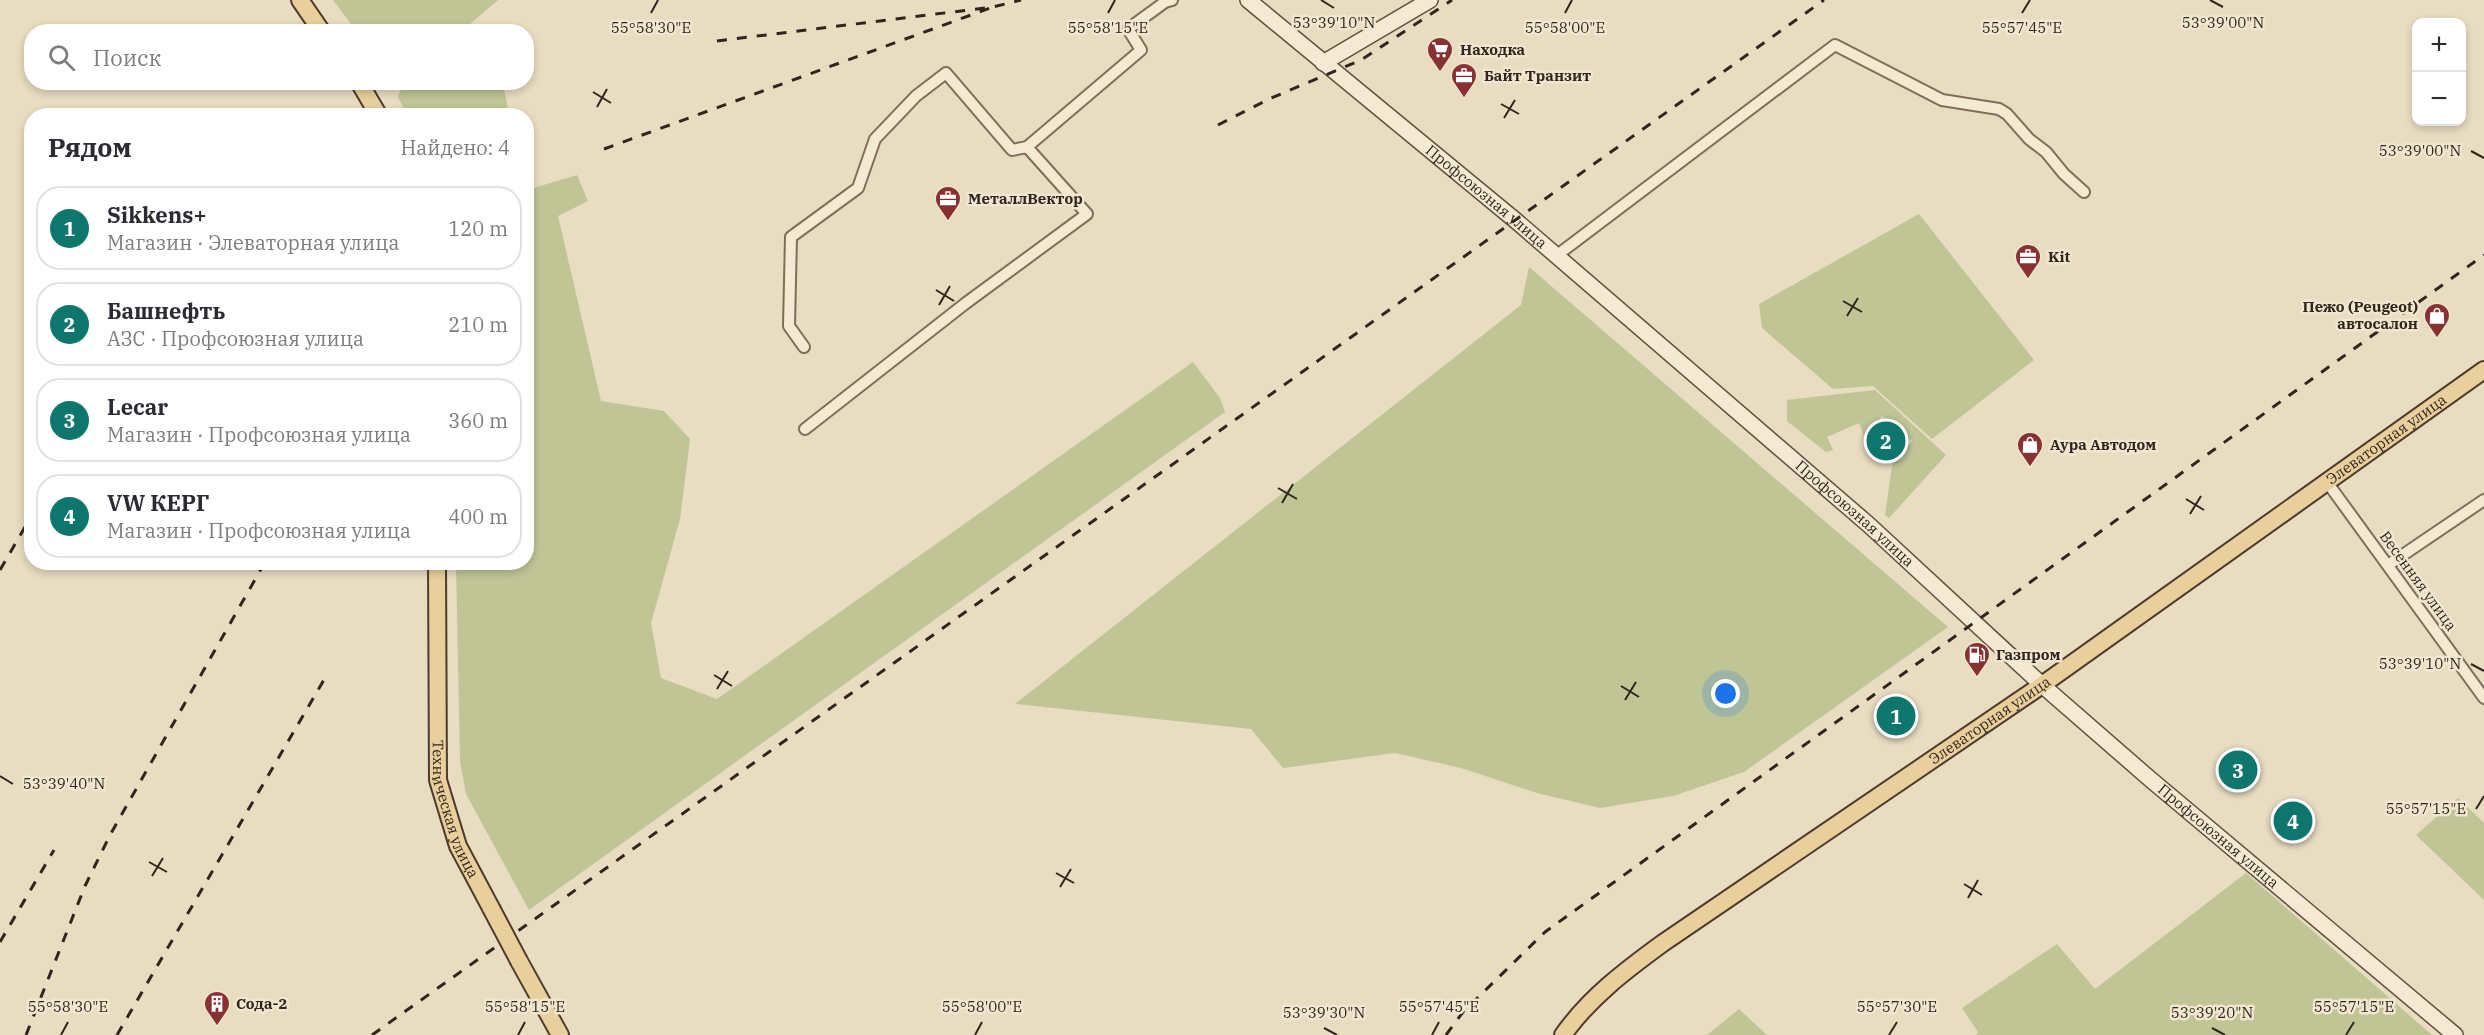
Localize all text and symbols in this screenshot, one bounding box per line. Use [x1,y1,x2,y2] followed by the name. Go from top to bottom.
[1293,13,1375,32] text: 53°39'10"N
[2182,13,2264,32] text: 53°39'00"N
[611,18,691,37] text: 55°58'30"E
[1068,18,1148,37] text: 55°58'15"E
[1525,18,1605,37] text: 55°58'00"E
[1982,18,2062,37] text: 55°57'45"E
[2412,18,2466,126] map controls
[2412,18,2466,72] button: +
[24,24,534,90] search box
[1425,35,1455,73] supermarket icon: Находка
[1460,40,1526,59] place label: Находка
[45,41,78,74] icon: search
[93,43,161,72] text: Поиск
[1449,61,1479,99] office icon: Байт Транзит
[1484,66,1591,85] place label: Байт Транзит
[2412,72,2466,126] button: −
[48,130,132,164] text: Рядом
[401,134,510,161] text: Найдено: 4
[1422,140,1551,252] street label: Профсоюзная улица
[2379,141,2461,160] text: 53°39'00"N
[933,184,963,222] office icon: МеталлВектор
[968,189,1083,208] place label: МеталлВектор
[107,200,207,229] text: Sikkens+
[64,215,76,242] text: 1
[448,215,508,242] text: 120 m
[107,229,399,256] text: Магазин · Элеваторная улица
[2013,242,2043,280] office icon: Kit
[2048,247,2071,266] place label: Kit
[107,296,225,325] text: Башнефть
[2303,297,2418,333] place label: Пежо (Peugeot) автосалон
[2422,301,2452,339] shop icon: Пежо (Peugeot) автосалон
[64,311,76,338] text: 2
[448,311,508,338] text: 210 m
[107,325,364,352] text: АЗС · Профсоюзная улица
[2322,390,2450,488] street label: Элеваторная улица
[107,392,168,421] text: Lecar
[64,407,76,434] text: 3
[448,407,508,434] text: 360 m
[1866,418,1906,464] pin: 2
[107,421,411,448] text: Магазин · Профсоюзная улица
[2015,430,2045,468] shop icon: Аура Автодом
[2050,435,2156,454] place label: Аура Автодом
[1792,456,1918,571] street label: Профсоюзная улица
[107,488,209,517] text: VW КЕРГ
[64,503,76,530] text: 4
[448,503,508,530] text: 400 m
[107,517,411,544] text: Магазин · Профсоюзная улица
[2376,527,2461,634] street label: Весенняя улица
[1962,640,1992,678] fuel station icon: Газпром
[1996,645,2061,664] place label: Газпром
[2379,654,2461,673] text: 53°39'10"N
[1925,672,2054,768] street label: Элеваторная улица
[1711,679,1740,708] your location
[1876,694,1916,738] pin: 1
[428,740,483,881] street label: Техническая улица
[2218,748,2258,792] pin: 3
[23,774,105,793] text: 53°39'40"N
[2154,780,2283,892] street label: Профсоюзная улица
[2274,798,2312,844] pin: 4
[2386,799,2466,818] text: 55°57'15"E
[202,989,232,1027] building icon: Сода-2
[236,994,287,1013] place label: Сода-2
[28,997,108,1016] text: 55°58'30"E
[485,997,565,1016] text: 55°58'15"E
[942,997,1022,1016] text: 55°58'00"E
[1399,997,1479,1016] text: 55°57'45"E
[1857,997,1937,1016] text: 55°57'30"E
[2314,997,2394,1016] text: 55°57'15"E
[1283,1003,1365,1022] text: 53°39'30"N
[2171,1003,2253,1022] text: 53°39'20"N

